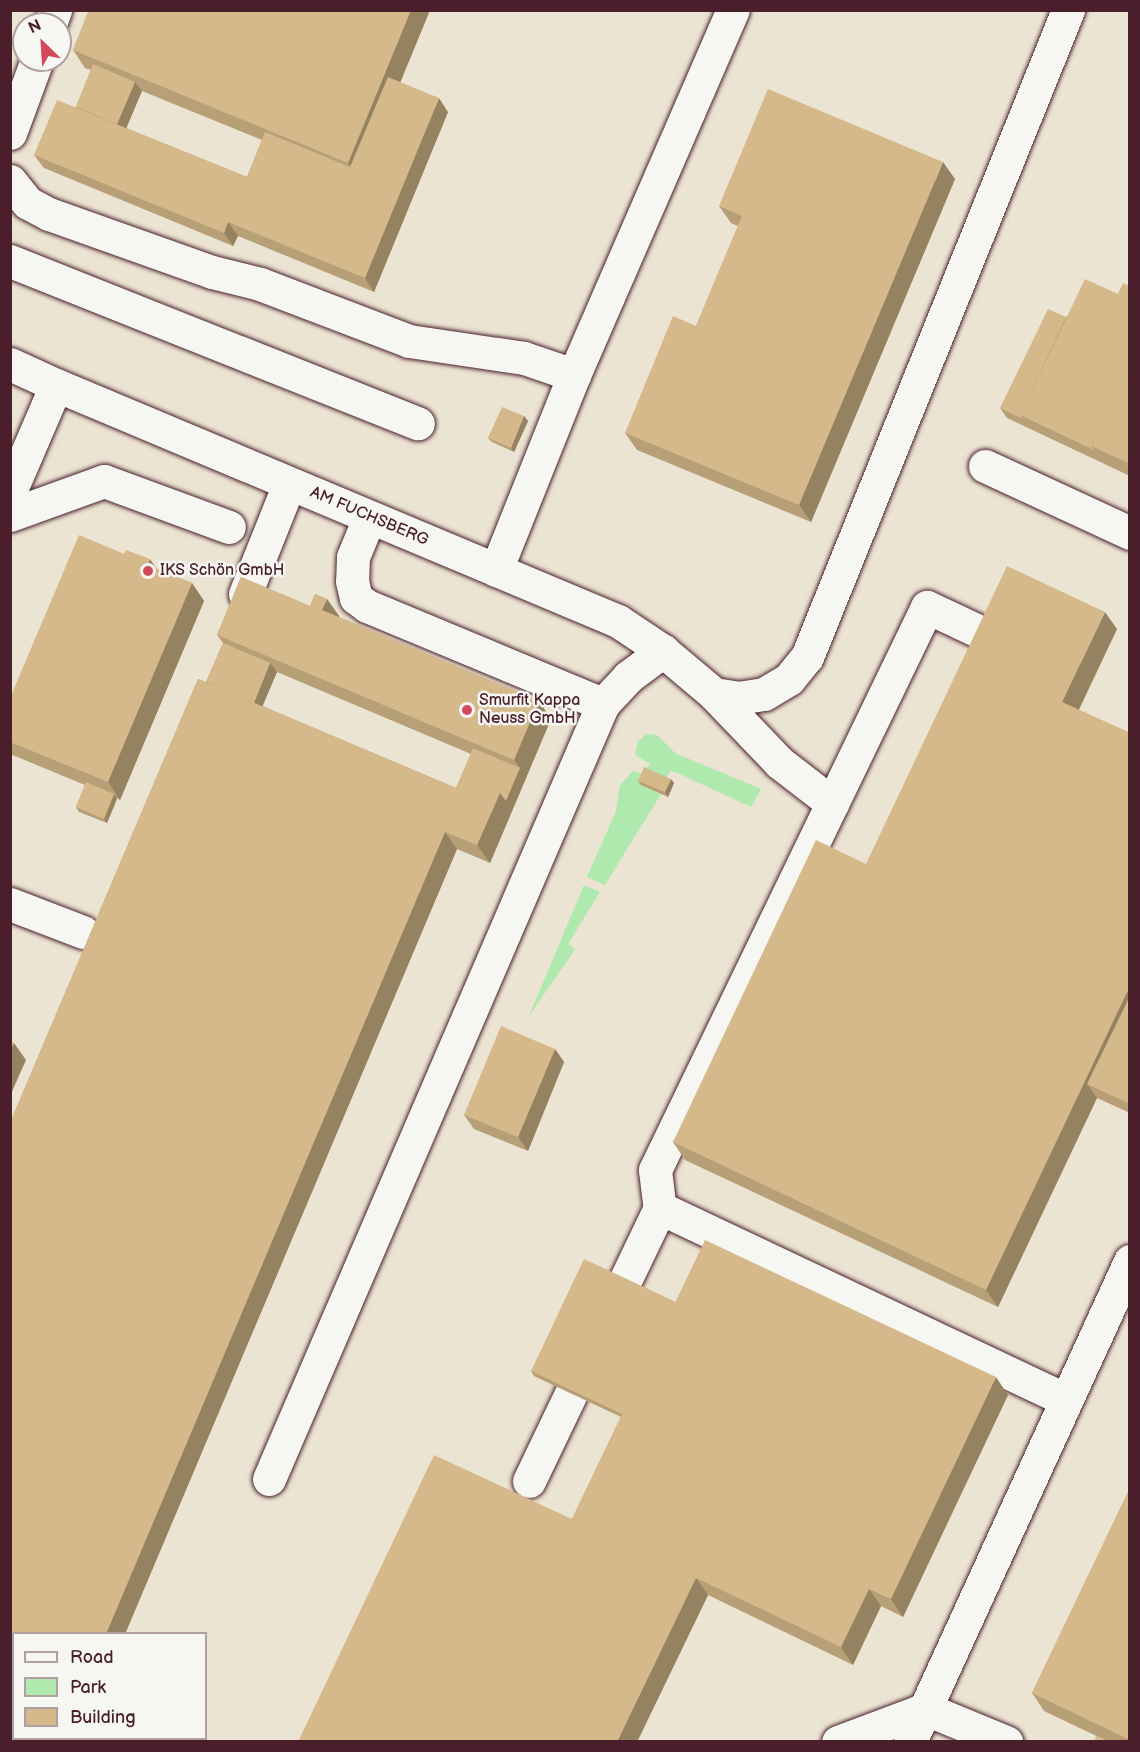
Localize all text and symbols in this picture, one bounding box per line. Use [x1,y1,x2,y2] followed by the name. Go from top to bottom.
[12,12,72,72] north arrow
[26,16,44,38] text: N
[307,483,431,551] street label: AM FUCHSBERG
[160,561,285,581] place label: IKS Schön GmbH
[141,564,155,578] marker: IKS Schön GmbH
[479,691,580,729] place label: Smurfit Kappa Neuss GmbH
[460,703,474,717] marker: Smurfit Kappa Neuss GmbH
[12,1632,207,1740] legend
[70,1647,114,1668] text: Road
[70,1677,106,1698] text: Park
[70,1707,136,1728] text: Building

